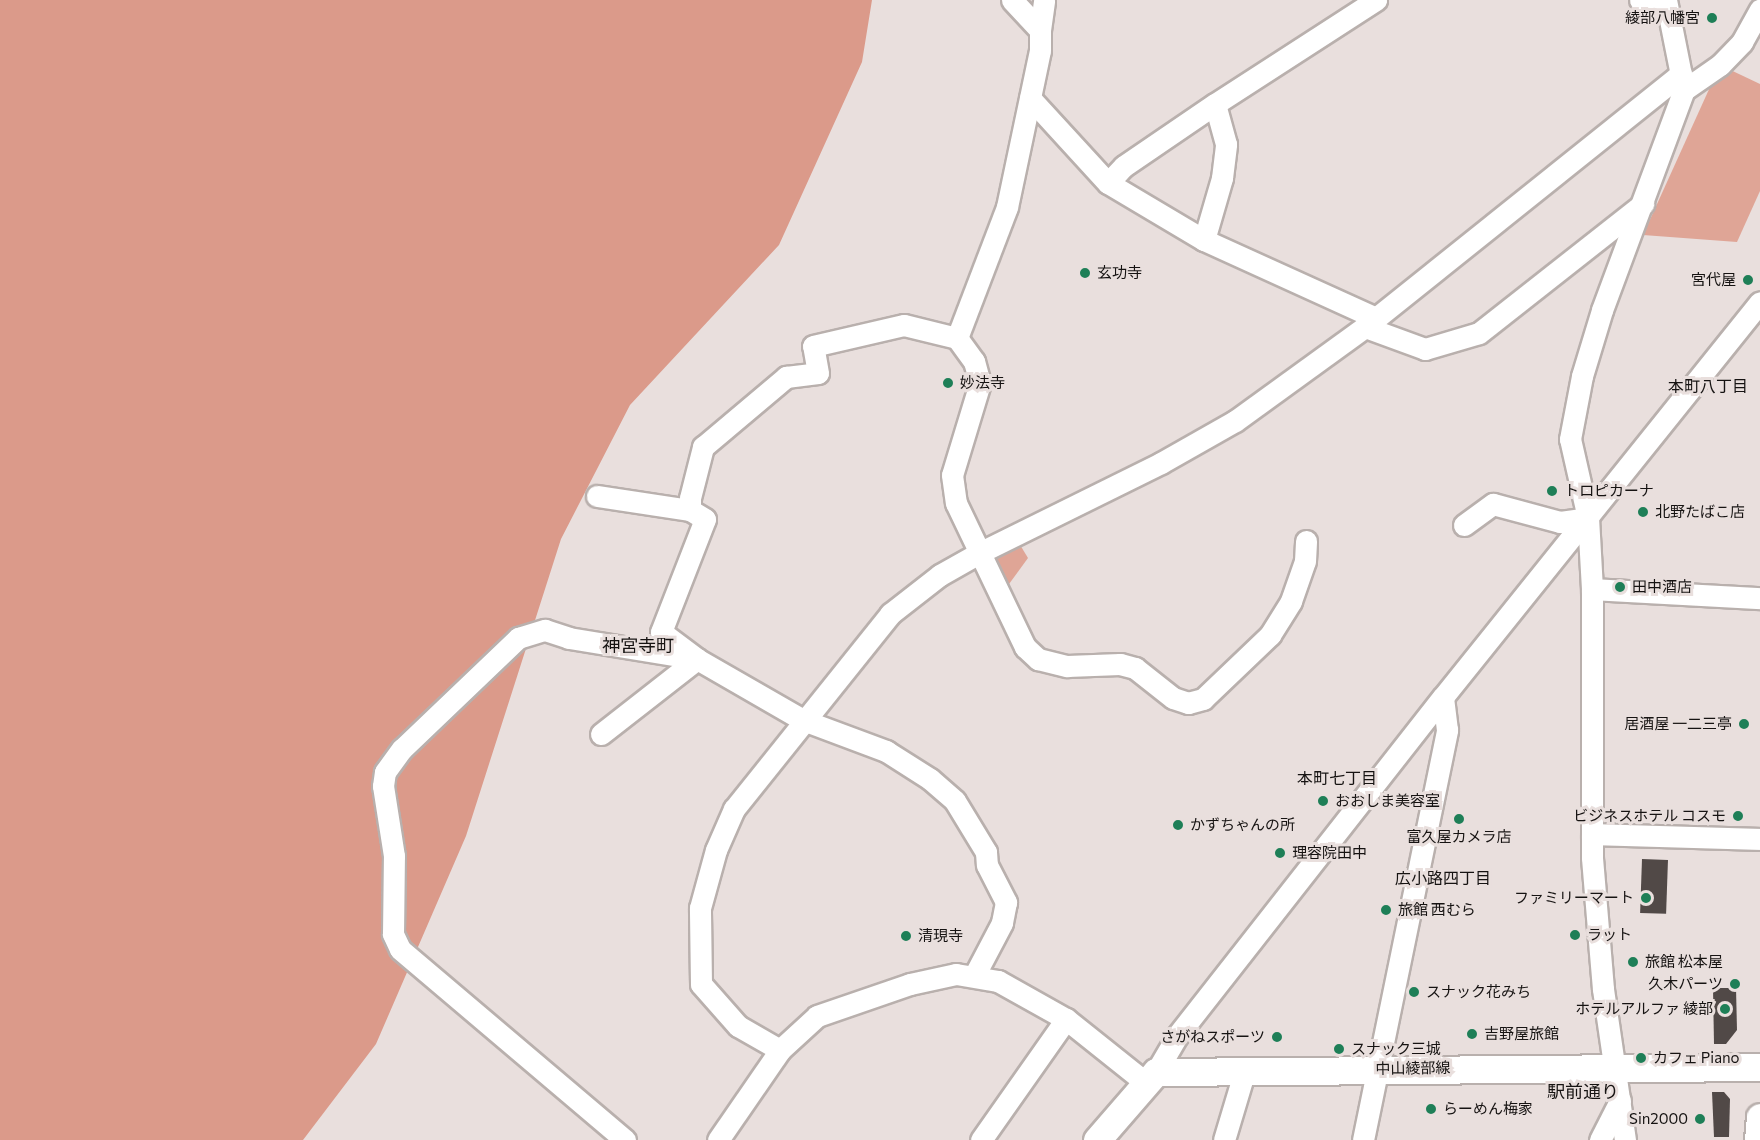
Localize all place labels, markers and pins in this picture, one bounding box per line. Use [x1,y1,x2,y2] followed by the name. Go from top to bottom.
[1625,9,1700,27] place label: 綾部八幡宮
[1705,11,1719,25] marker: 綾部八幡宮
[1097,264,1142,282] place label: 玄功寺
[1078,266,1092,280] marker: 玄功寺
[1691,271,1736,289] place label: 宮代屋
[1741,273,1755,287] marker: 宮代屋
[960,374,1005,392] place label: 妙法寺
[941,376,955,390] marker: 妙法寺
[1564,482,1654,500] place label: トロピカーナ
[1545,484,1559,498] marker: トロピカーナ
[1655,503,1745,521] place label: 北野たばこ店
[1636,505,1650,519] marker: 北野たばこ店
[1632,578,1692,596] place label: 田中酒店
[1613,580,1627,594] marker: 田中酒店
[1624,715,1732,733] place label: 居酒屋 一二三亭
[1737,717,1751,731] marker: 居酒屋 一二三亭
[1335,792,1440,810] place label: おおしま美容室
[1316,794,1330,808] marker: おおしま美容室
[1573,807,1726,825] place label: ビジネスホテル コスモ
[1731,809,1745,823] marker: ビジネスホテル コスモ
[1452,812,1466,826] marker: 富久屋カメラ店
[1190,816,1295,834] place label: かずちゃんの所
[1171,818,1185,832] marker: かずちゃんの所
[1407,828,1511,846] place label: 富久屋カメラ店
[1292,844,1367,862] place label: 理容院田中
[1273,846,1287,860] marker: 理容院田中
[1514,889,1634,907] place label: ファミリーマート
[1639,891,1653,905] marker: ファミリーマート
[1398,901,1476,919] place label: 旅館 西むら
[1379,903,1393,917] marker: 旅館 西むら
[1587,926,1632,944] place label: ラット
[918,927,963,945] place label: 清現寺
[1568,928,1582,942] marker: ラット
[899,929,913,943] marker: 清現寺
[1645,953,1723,971] place label: 旅館 松本屋
[1626,955,1640,969] marker: 旅館 松本屋
[1648,975,1723,993] place label: 久木パーツ
[1728,977,1742,991] marker: 久木パーツ
[1426,983,1531,1001] place label: スナック花みち
[1407,985,1421,999] marker: スナック花みち
[1575,1000,1713,1018] place label: ホテルアルファ 綾部
[1718,1002,1732,1016] marker: ホテルアルファ 綾部
[1484,1025,1559,1043] place label: 吉野屋旅館
[1465,1027,1479,1041] marker: 吉野屋旅館
[1160,1028,1265,1046] place label: さがねスポーツ
[1270,1030,1284,1044] marker: さがねスポーツ
[1351,1040,1441,1058] place label: スナック三城
[1332,1042,1346,1056] marker: スナック三城
[1653,1049,1740,1067] place label: カフェ Piano
[1634,1051,1648,1065] marker: カフェ Piano
[1443,1100,1533,1118] place label: らーめん梅家
[1424,1102,1438,1116] marker: らーめん梅家
[1629,1110,1688,1128] place label: Sin2000
[1693,1112,1707,1126] marker: Sin2000

